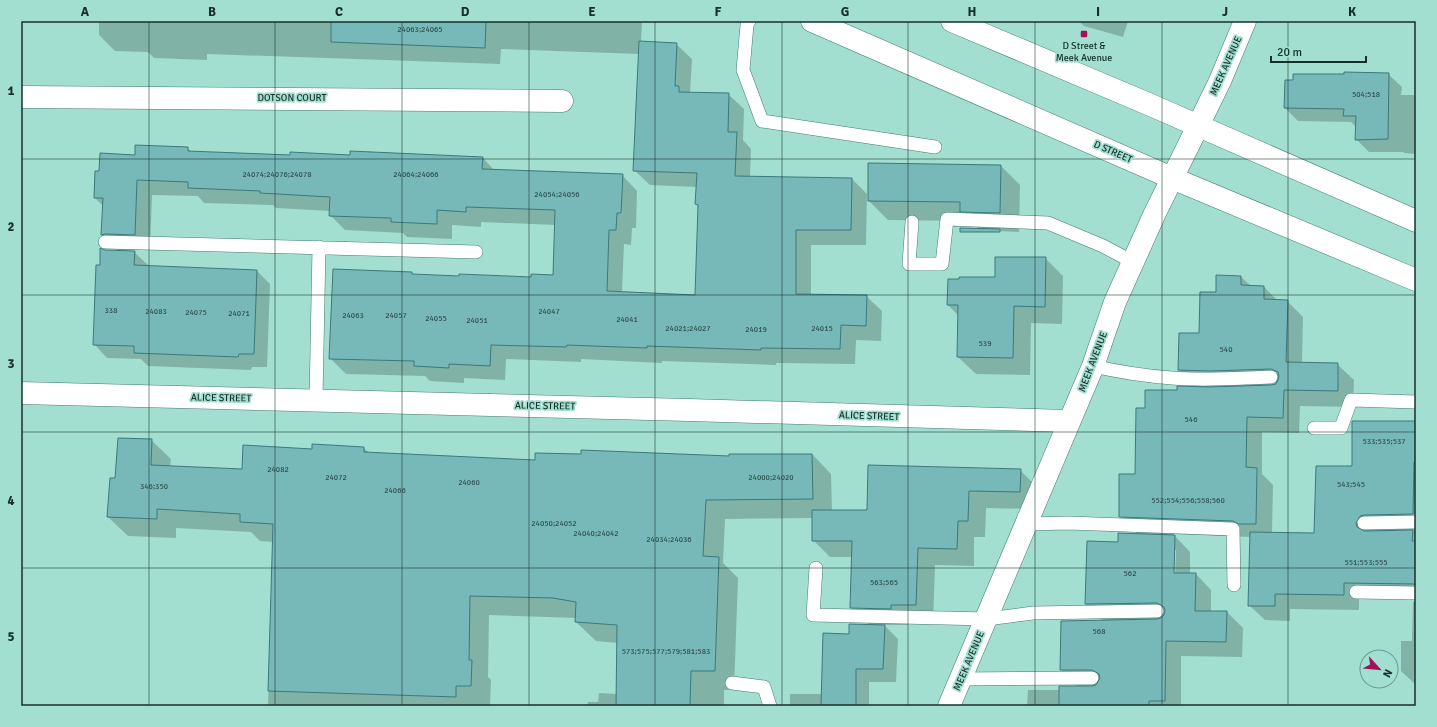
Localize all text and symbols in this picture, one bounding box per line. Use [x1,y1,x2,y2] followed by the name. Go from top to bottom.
[81,4,90,20] text: A
[208,4,216,20] text: B
[335,4,343,20] text: C
[461,4,470,20] text: D
[588,4,596,20] text: E
[715,4,722,20] text: F
[841,4,849,20] text: G
[968,4,976,20] text: H
[1096,4,1100,20] text: I
[1222,4,1228,20] text: J
[1348,4,1356,20] text: K
[397,24,443,34] house number: 24063;24065
[1079,29,1089,39] marker: D Street & Meek Avenue
[1208,34,1245,98] street label: MEEK AVENUE
[1271,38,1366,64] scale bar
[1056,40,1112,64] place label: D Street & Meek Avenue
[1277,45,1302,60] text: 20 m
[7,83,15,99] text: 1
[1352,89,1380,99] house number: 504;518
[258,92,326,104] street label: DOTSON COURT
[1092,138,1134,166] street label: D STREET
[242,169,312,179] house number: 24074;24076;24078
[393,169,439,179] house number: 24064;24066
[534,189,580,199] house number: 24054;24056
[7,219,15,235] text: 2
[105,305,117,315] house number: 338
[145,306,167,316] house number: 24083
[538,306,560,316] house number: 24047
[185,307,207,317] house number: 24075
[228,308,250,318] house number: 24071
[342,310,364,320] house number: 24063
[385,310,407,320] house number: 24057
[425,313,447,323] house number: 24055
[616,314,638,324] house number: 24041
[466,315,488,325] house number: 24051
[665,323,711,333] house number: 24021;24027
[811,323,833,333] house number: 24015
[745,324,767,334] house number: 24019
[1076,330,1110,394] street label: MEEK AVENUE
[979,338,991,348] house number: 539
[1220,344,1232,354] house number: 540
[7,356,15,372] text: 3
[191,391,251,405] street label: ALICE STREET
[515,399,575,413] street label: ALICE STREET
[839,409,900,423] street label: ALICE STREET
[1185,414,1197,424] house number: 546
[1362,436,1406,446] house number: 533;535;537
[267,464,289,474] house number: 24082
[325,472,347,482] house number: 24072
[748,472,794,482] house number: 24000;24020
[458,477,480,487] house number: 24060
[1337,479,1365,489] house number: 543;545
[140,481,168,491] house number: 346;350
[384,485,406,495] house number: 24066
[7,493,15,509] text: 4
[1151,495,1225,505] house number: 552;554;556;558;560
[531,518,577,528] house number: 24050;24052
[573,528,619,538] house number: 24040;24042
[646,534,692,544] house number: 24034;24036
[1344,557,1388,567] house number: 551;553;555
[1124,568,1136,578] house number: 562
[870,577,898,587] house number: 563;565
[1093,626,1105,636] house number: 568
[7,629,15,645] text: 5
[951,629,987,693] street label: MEEK AVENUE
[622,646,710,656] house number: 573;575;577;579;581;583
[1359,649,1399,689] north arrow
[1380,667,1395,680] text: N

